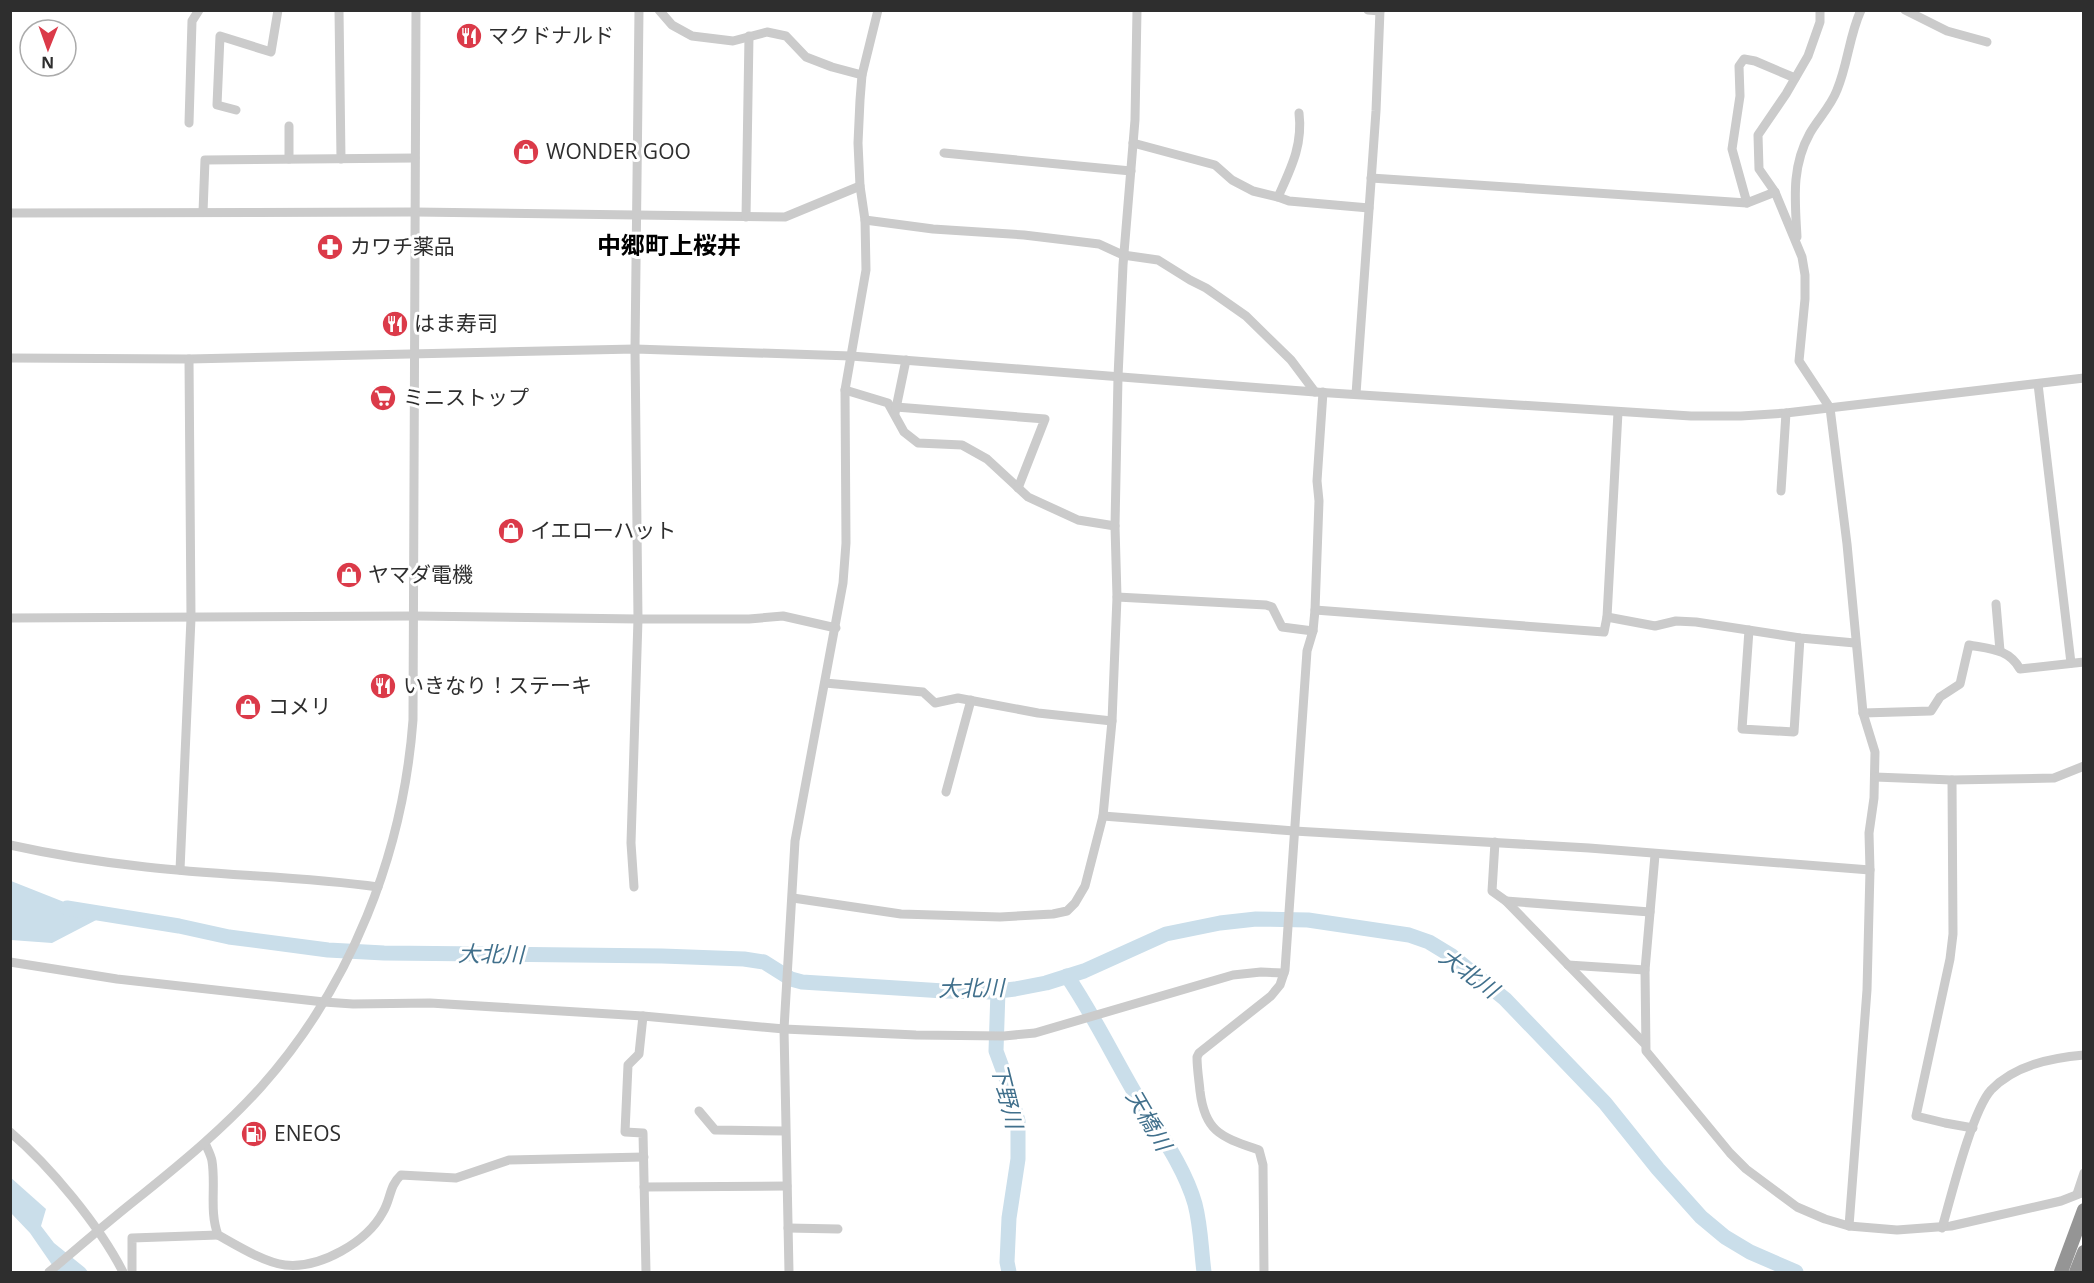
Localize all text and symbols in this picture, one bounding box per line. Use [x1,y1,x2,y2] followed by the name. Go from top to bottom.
[18,18,78,78] north arrow
[454,21,484,51] restaurant icon: マクドナルド
[488,21,614,49] place label: マクドナルド
[41,52,54,74] text: N
[511,137,541,167] shop icon: WONDER GOO
[546,137,691,165] place label: WONDER GOO
[597,228,741,261] district label: 中郷町上桜井
[315,232,345,262] pharmacy icon: カワチ薬品
[350,232,455,260] place label: カワチ薬品
[380,309,410,339] restaurant icon: はま寿司
[414,309,498,337] place label: はま寿司
[368,383,398,413] supermarket icon: ミニストップ
[403,383,529,411] place label: ミニストップ
[496,516,526,546] shop icon: イエローハット
[530,516,676,544] place label: イエローハット
[334,560,364,590] shop icon: ヤマダ電機
[368,560,473,588] place label: ヤマダ電機
[368,671,398,701] restaurant icon: いきなり！ステーキ
[403,671,592,699] place label: いきなり！ステーキ
[233,692,263,722] shop icon: コメリ
[268,692,331,720] place label: コメリ
[458,937,526,969] water label: 大北川
[1434,941,1507,1005] water label: 大北川
[938,971,1006,1003] water label: 大北川
[985,1060,1031,1133] water label: 下野川
[1120,1083,1180,1157] water label: 天橋川
[239,1119,269,1149] fuel station icon: ENEOS
[274,1119,341,1147] place label: ENEOS

